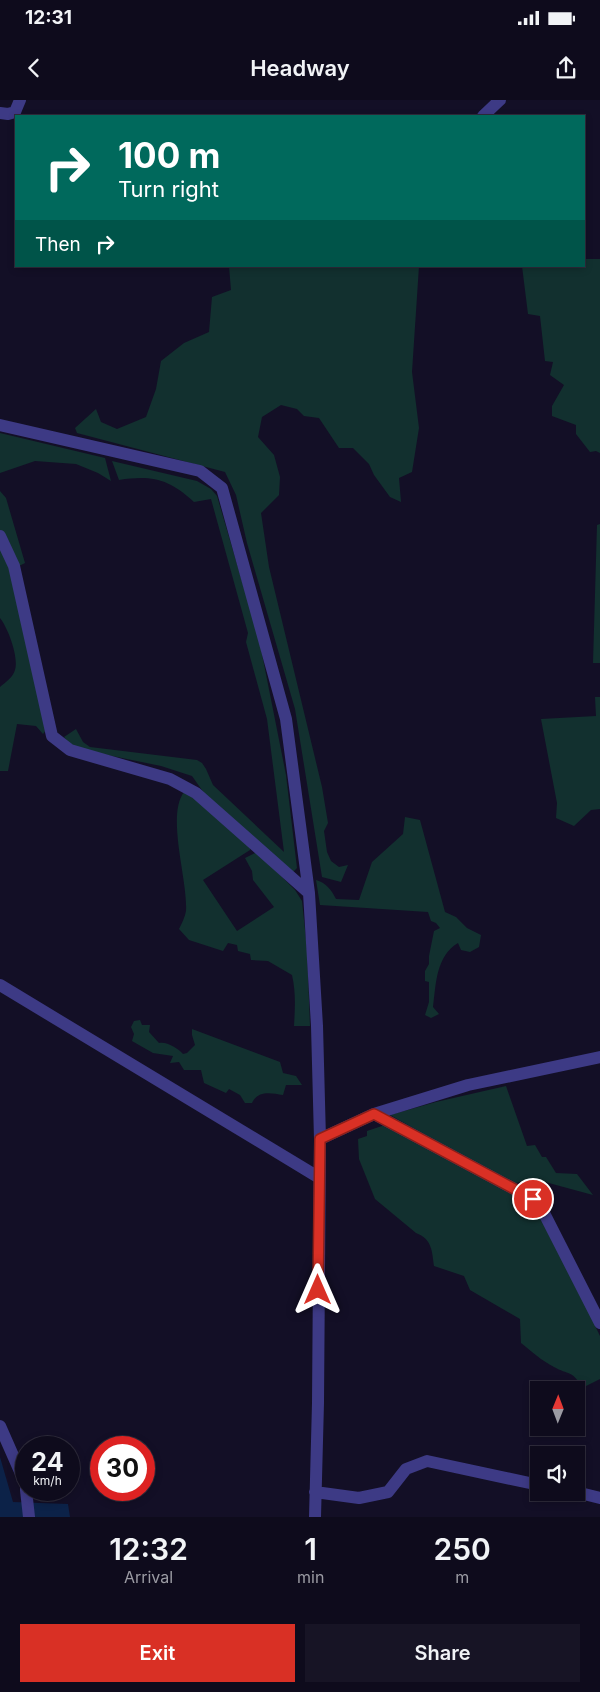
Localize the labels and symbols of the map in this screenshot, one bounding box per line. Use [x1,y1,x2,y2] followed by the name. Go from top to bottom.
[512,1178,554,1220] pin
[291,1263,343,1315] position arrow
[530,1381,585,1436] north arrow
[90,1436,155,1501] speed limit sign: 30

